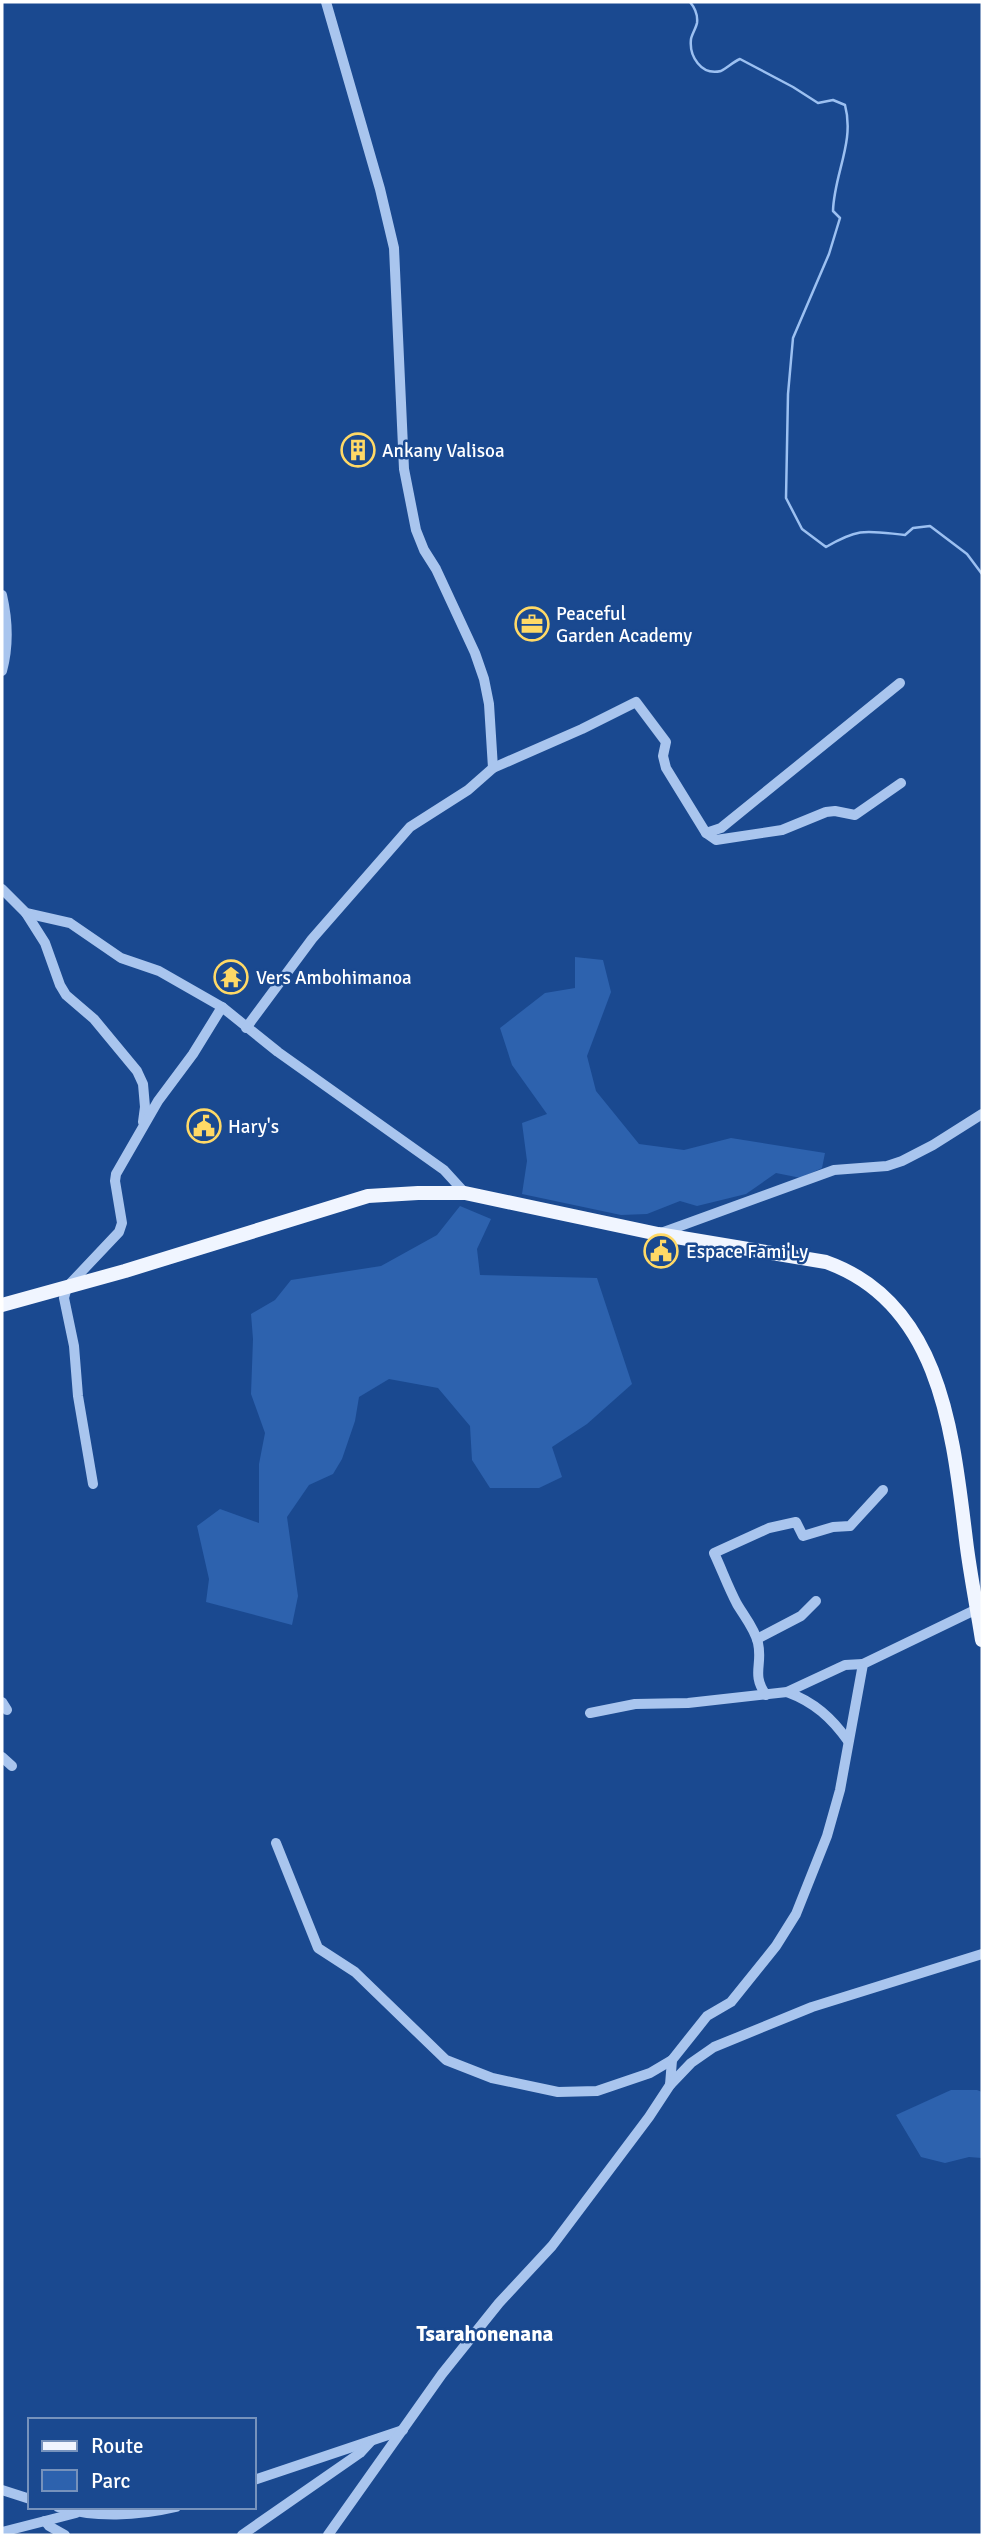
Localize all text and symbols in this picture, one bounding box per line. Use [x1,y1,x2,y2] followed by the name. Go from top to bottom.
[339,431,377,469] building icon: Ankany Valisoa
[382,439,505,463] place label: Ankany Valisoa
[556,602,692,648] place label: Peaceful Garden Academy
[513,605,551,643] office icon: Peaceful Garden Academy
[212,958,250,996] temple icon: Vers Ambohimanoa
[256,966,412,990] place label: Vers Ambohimanoa
[185,1107,223,1145] public building icon: Hary's
[228,1115,279,1139] place label: Hary's
[642,1232,680,1270] public building icon: Espace Fami'Ly
[686,1240,808,1264] place label: Espace Fami'Ly
[417,2321,554,2347] district label: Tsarahonenana
[28,2418,256,2509] legend
[91,2433,143,2459] text: Route
[91,2468,130,2494] text: Parc

